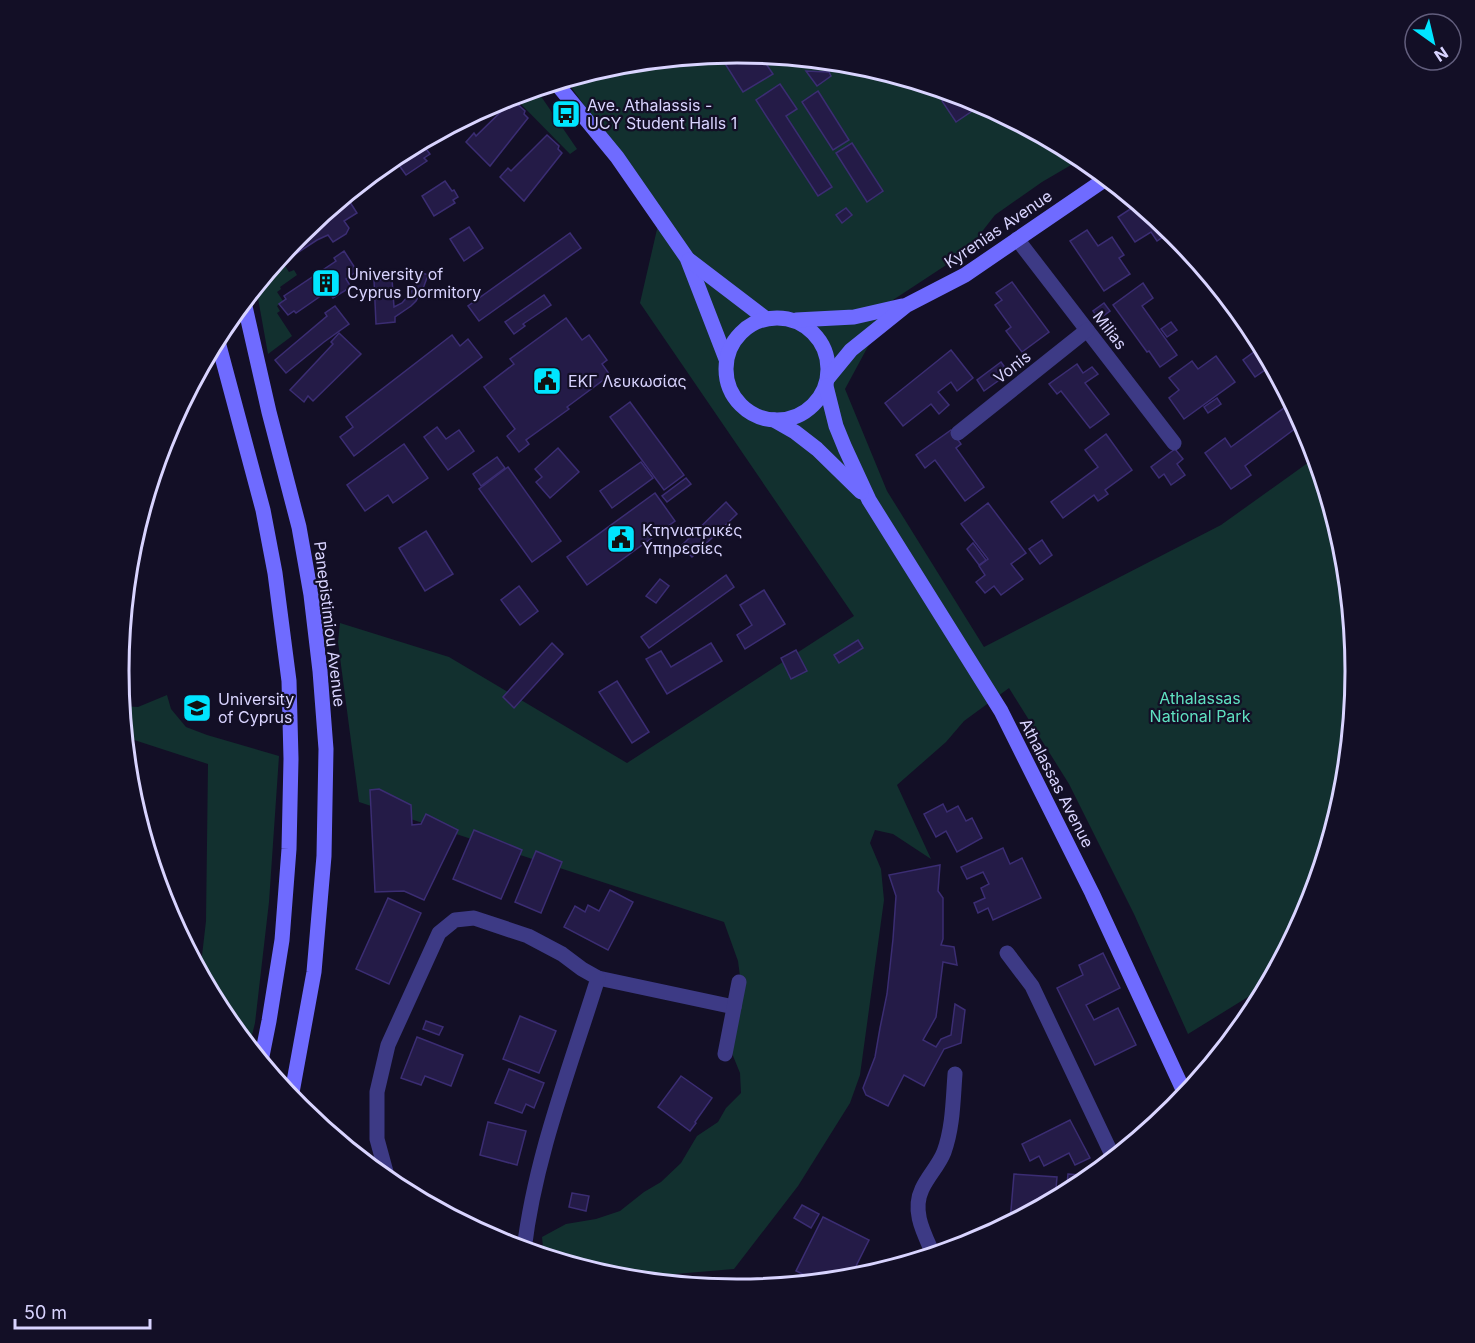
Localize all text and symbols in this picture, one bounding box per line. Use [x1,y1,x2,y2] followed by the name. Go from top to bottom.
[1403,12,1463,72] north arrow
[1431,43,1452,66] text: N
[587,95,737,133] place label: Ave. Athalassis - UCY Student Halls 1
[550,98,582,130] bus stop icon: Ave. Athalassis - UCY Student Halls 1
[940,186,1056,272] street label: Kyrenias Avenue
[347,264,481,302] place label: University of Cyprus Dormitory
[310,267,342,299] building icon: University of Cyprus Dormitory
[1089,307,1131,353] street label: Milias
[989,346,1035,388] street label: Vonis
[531,365,563,397] public building icon: ΕΚΓ Λευκωσίας
[568,371,687,391] place label: ΕΚΓ Λευκωσίας
[642,520,742,558] place label: Κτηνιατρικές Υπηρεσίες
[605,523,637,555] public building icon: Κτηνιατρικές Υπηρεσίες
[310,540,350,708] street label: Panepistimiou Avenue
[1150,688,1251,726] park label: Athalassas National Park
[218,689,294,727] place label: University of Cyprus
[181,692,213,724] school or university icon: University of Cyprus
[1016,715,1098,851] street label: Athalassas Avenue
[15,1292,150,1330] scale bar
[24,1302,67,1323] text: 50 m

